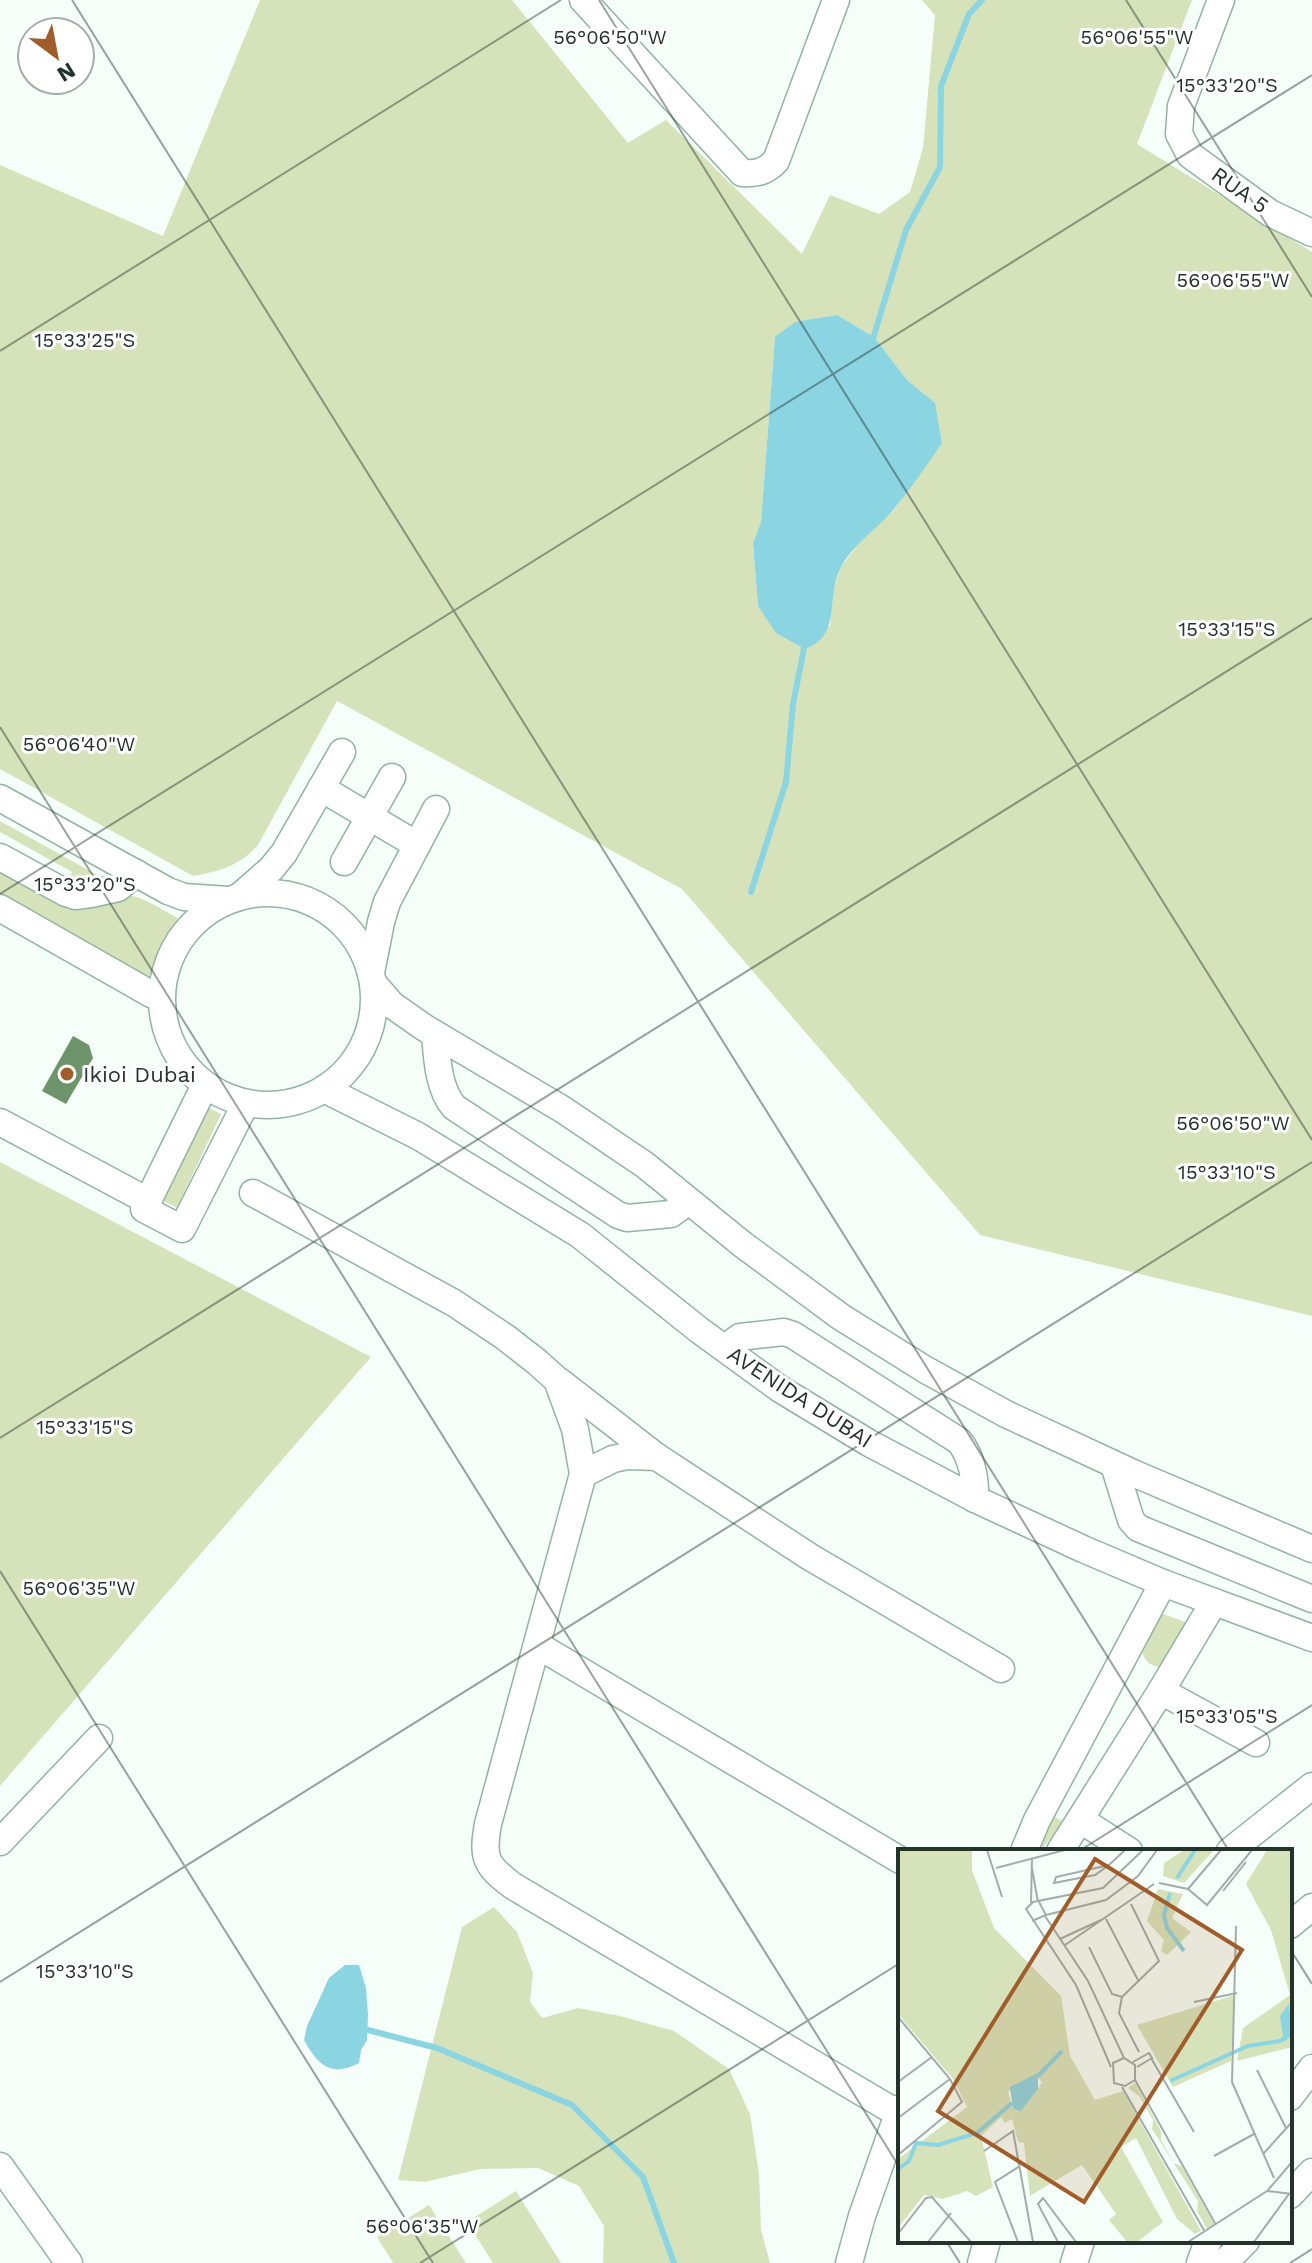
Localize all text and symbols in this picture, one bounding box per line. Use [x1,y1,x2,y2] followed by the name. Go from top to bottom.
[16,16,96,96] north arrow
[553,25,667,49] text: 56°06'50"W
[1081,25,1193,49] text: 56°06'55"W
[53,58,80,87] text: N
[1176,73,1278,97] text: 15°33'20"S
[1207,162,1273,218] street label: RUA 5
[1177,268,1289,292] text: 56°06'55"W
[35,328,135,352] text: 15°33'25"S
[1179,617,1275,641] text: 15°33'15"S
[23,732,135,756] text: 56°06'40"W
[34,872,136,896] text: 15°33'20"S
[83,1062,196,1087] place label: Ikioi Dubai
[58,1065,76,1083] marker: Ikioi Dubai
[1176,1111,1290,1135] text: 56°06'50"W
[1178,1160,1276,1184] text: 15°33'10"S
[723,1341,877,1453] street label: AVENIDA DUBAI
[37,1415,133,1439] text: 15°33'15"S
[23,1576,135,1600] text: 56°06'35"W
[1176,1704,1278,1728] text: 15°33'05"S
[898,1849,1292,2243] inset map
[36,1959,134,1983] text: 15°33'10"S
[366,2214,478,2238] text: 56°06'35"W

